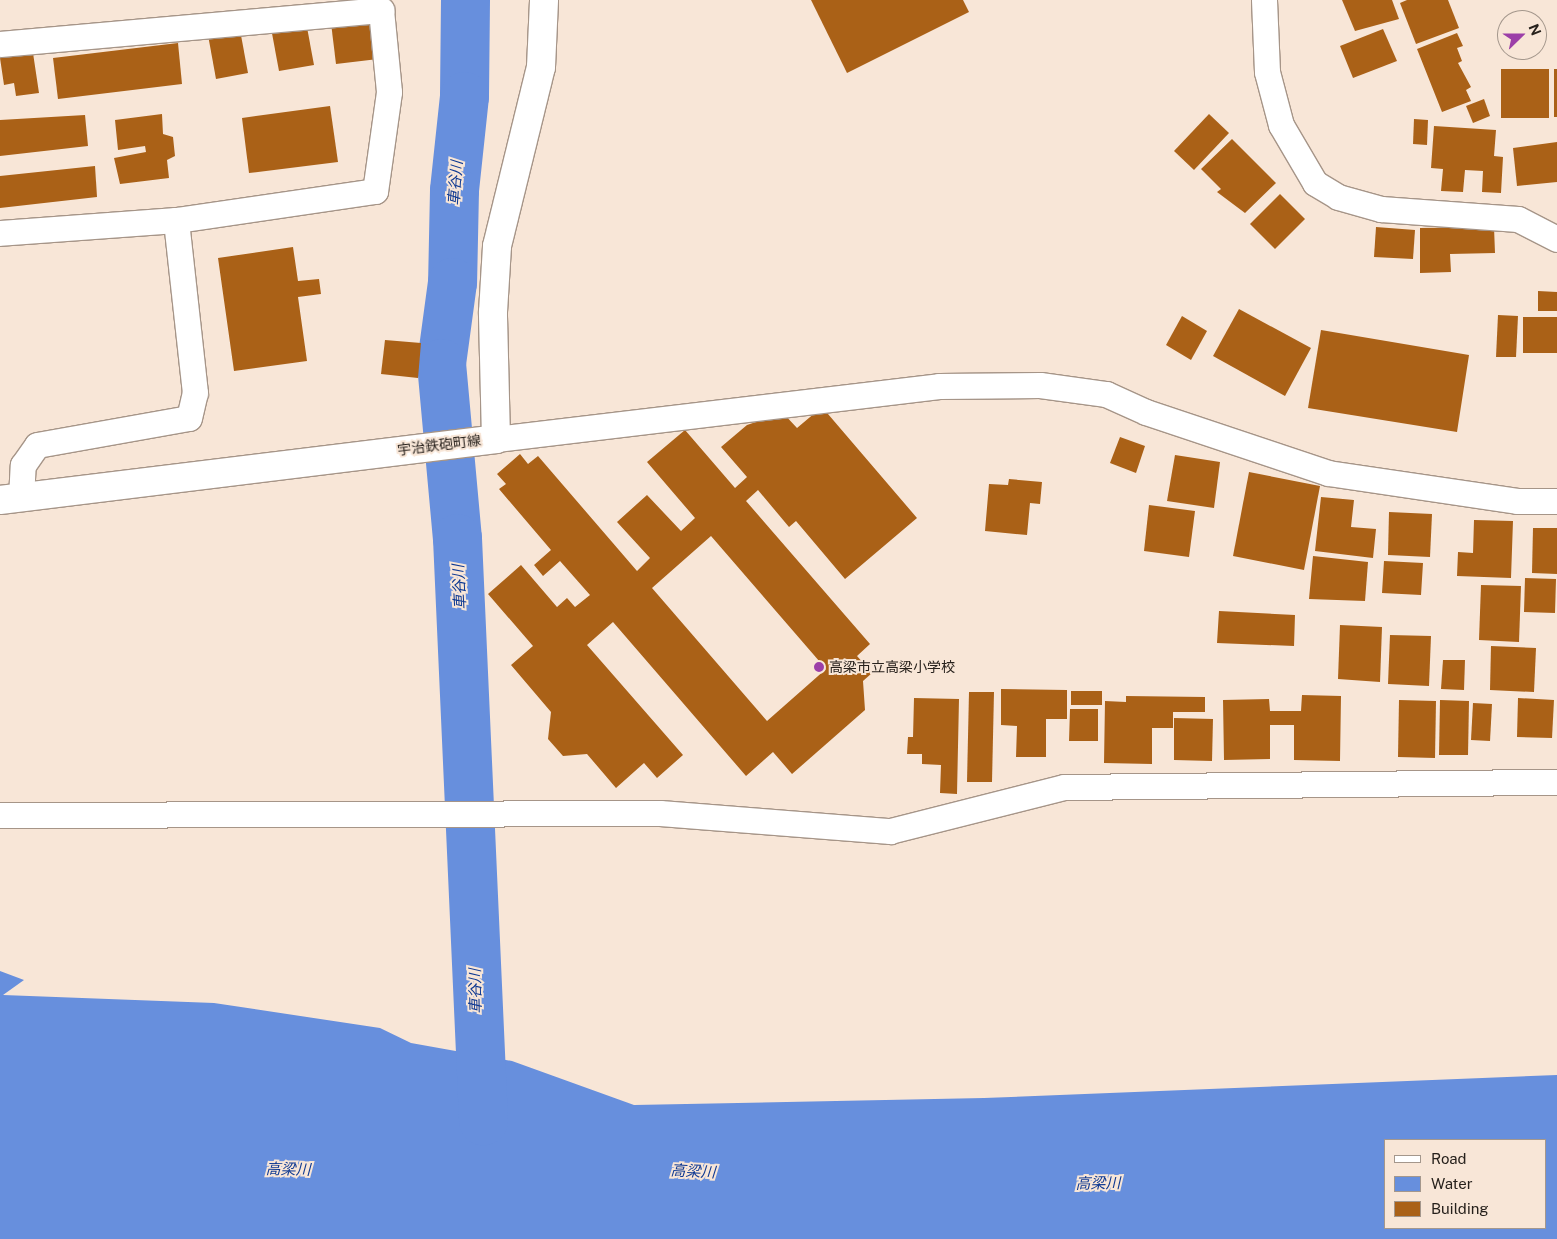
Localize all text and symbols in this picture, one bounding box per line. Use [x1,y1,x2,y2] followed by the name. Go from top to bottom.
[1497,10,1547,60] north arrow
[1526,22,1544,38] text: N
[444,160,466,206] water label: 車谷川
[396,432,482,458] street label: 宇治鉄砲町線
[449,564,469,610] water label: 車谷川
[829,659,955,675] place label: 高梁市立高梁小学校
[813,661,825,673] marker: 高梁市立高梁小学校
[466,968,484,1014] water label: 車谷川
[1384,1139,1547,1229] legend
[1431,1150,1467,1167] text: Road
[265,1160,311,1178] water label: 高梁川
[670,1161,716,1181] water label: 高梁川
[1075,1174,1121,1192] water label: 高梁川
[1431,1175,1473,1192] text: Water
[1431,1200,1489,1217] text: Building

